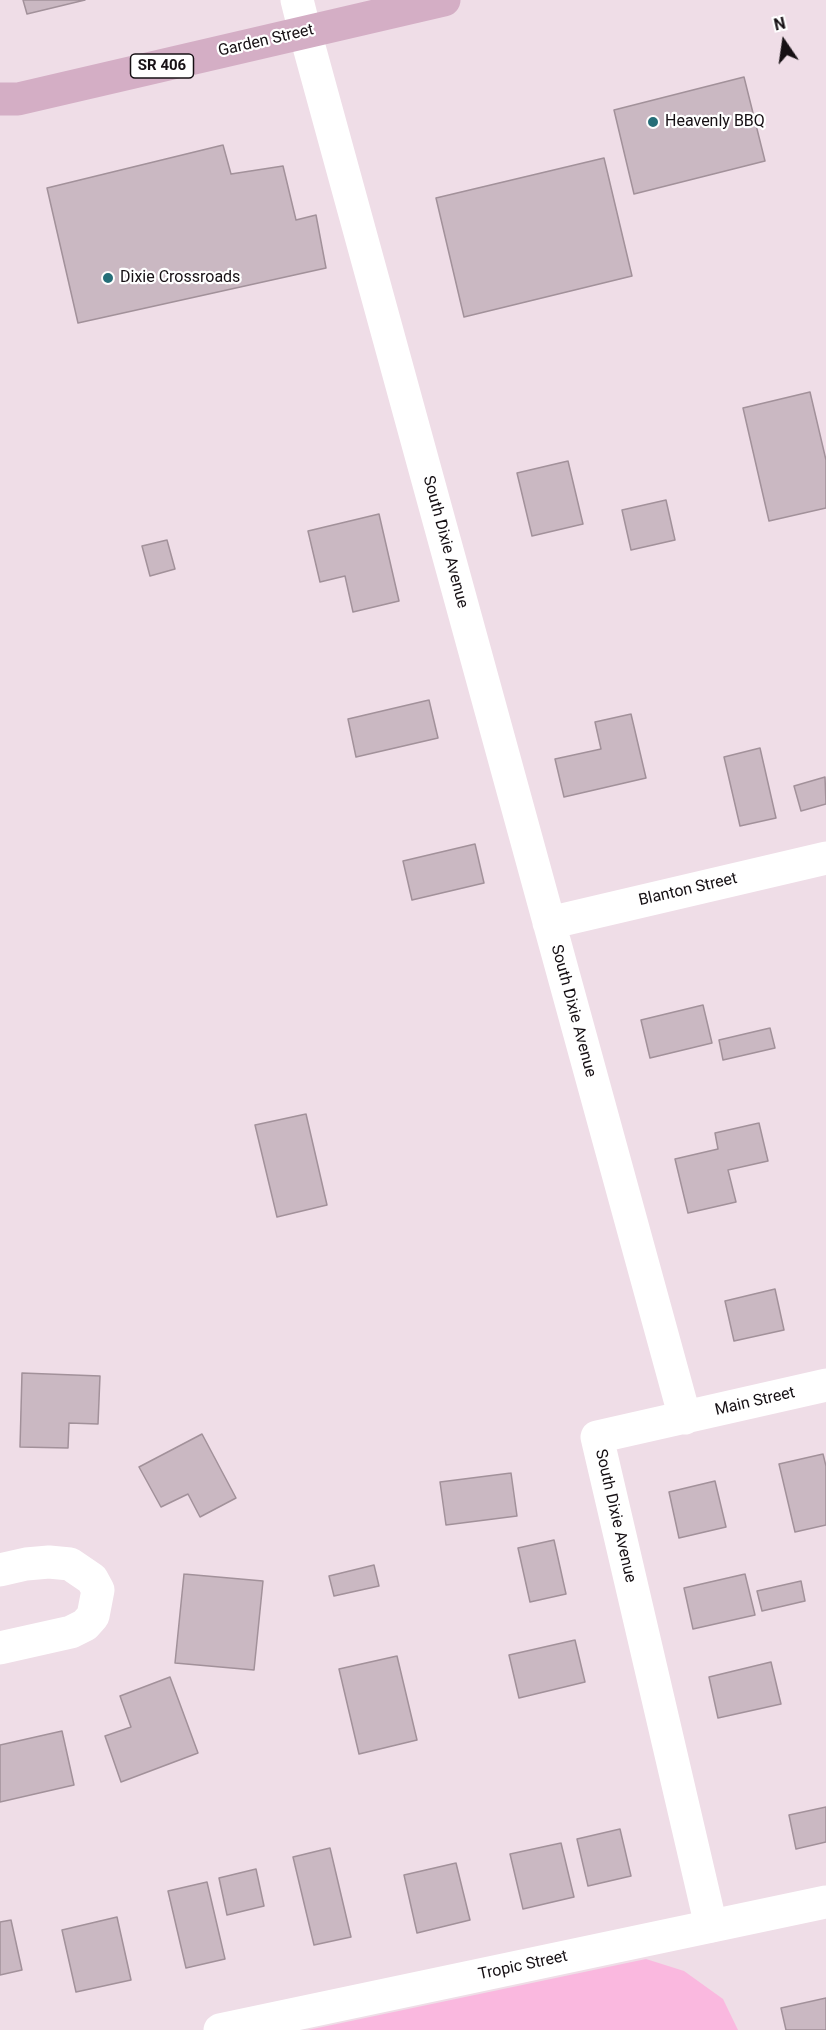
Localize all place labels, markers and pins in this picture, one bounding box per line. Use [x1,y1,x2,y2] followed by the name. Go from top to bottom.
[665,112,765,132] place label: Heavenly BBQ
[646,115,660,129] marker: Heavenly BBQ
[120,268,240,288] place label: Dixie Crossroads
[101,271,115,285] marker: Dixie Crossroads

